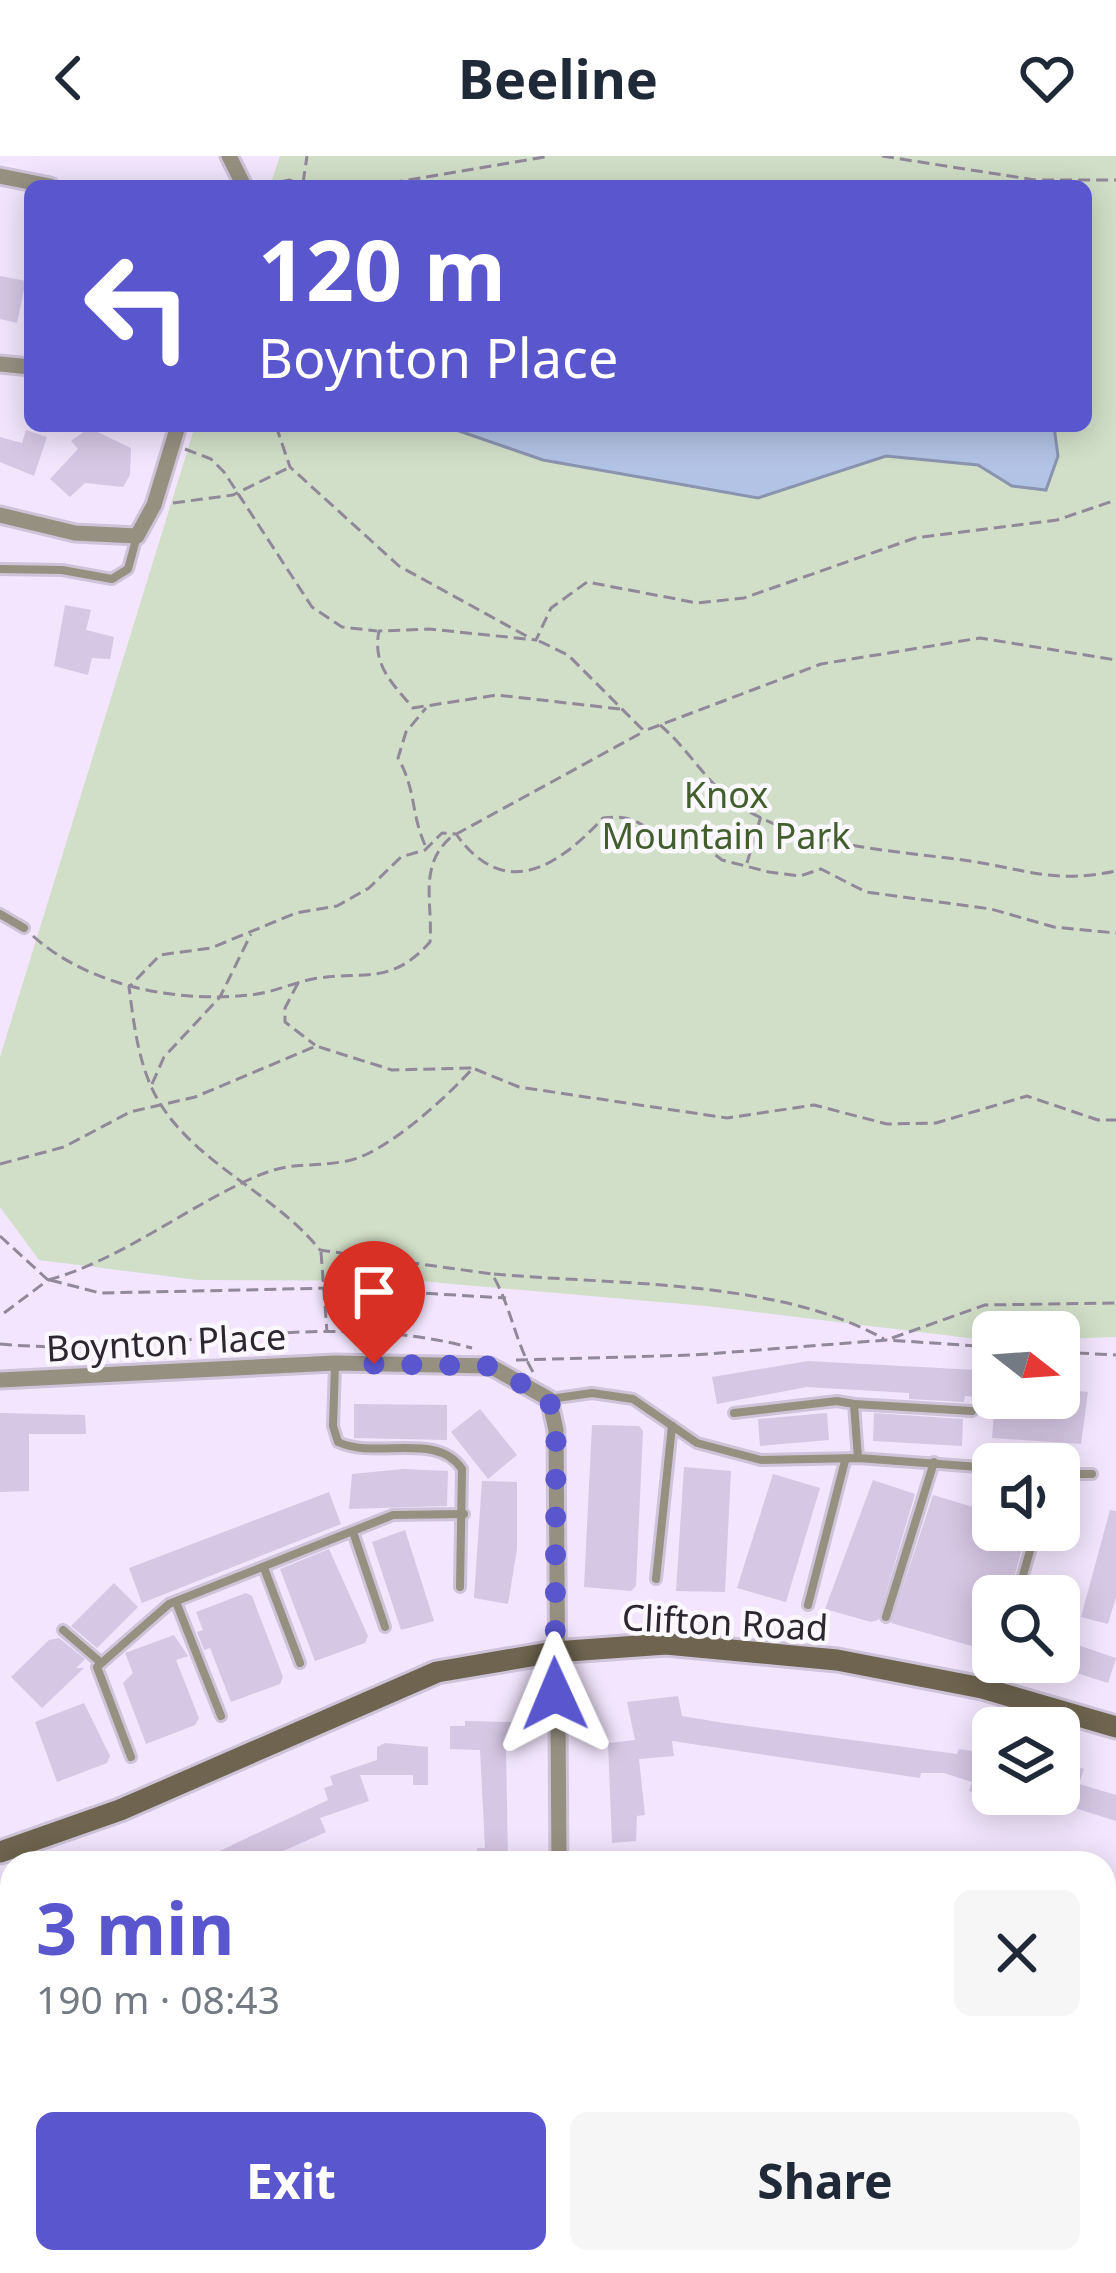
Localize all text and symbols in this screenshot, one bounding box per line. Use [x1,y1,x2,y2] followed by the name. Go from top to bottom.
[458,41,658,115] text: Beeline
[36,45,102,111] icon: back
[1014,45,1080,111] icon: heart
[258,211,506,326] text: 120 m
[60,228,216,384] icon: left
[258,320,618,394] text: Boynton Place
[601,770,851,860] park label: Knox Mountain Park
[323,1241,425,1364] pin
[341,1259,407,1325] icon: arrive
[45,1311,287,1373] street label: Boynton Place
[972,1311,1080,1419] north arrow
[972,1311,1080,1815] map controls
[972,1443,1080,1551] button: sound
[972,1575,1080,1683] button: search
[621,1592,829,1652] street label: Clifton Road
[492,1631,618,1757] position arrow
[972,1707,1080,1815] button: layers
[36,1878,234,1976] text: 3 min
[954,1890,1080,2016] button: close
[36,1972,280,2025] text: 190 m · 08:43
[36,2112,546,2250] button: Exit
[570,2112,1080,2250] button: Share

